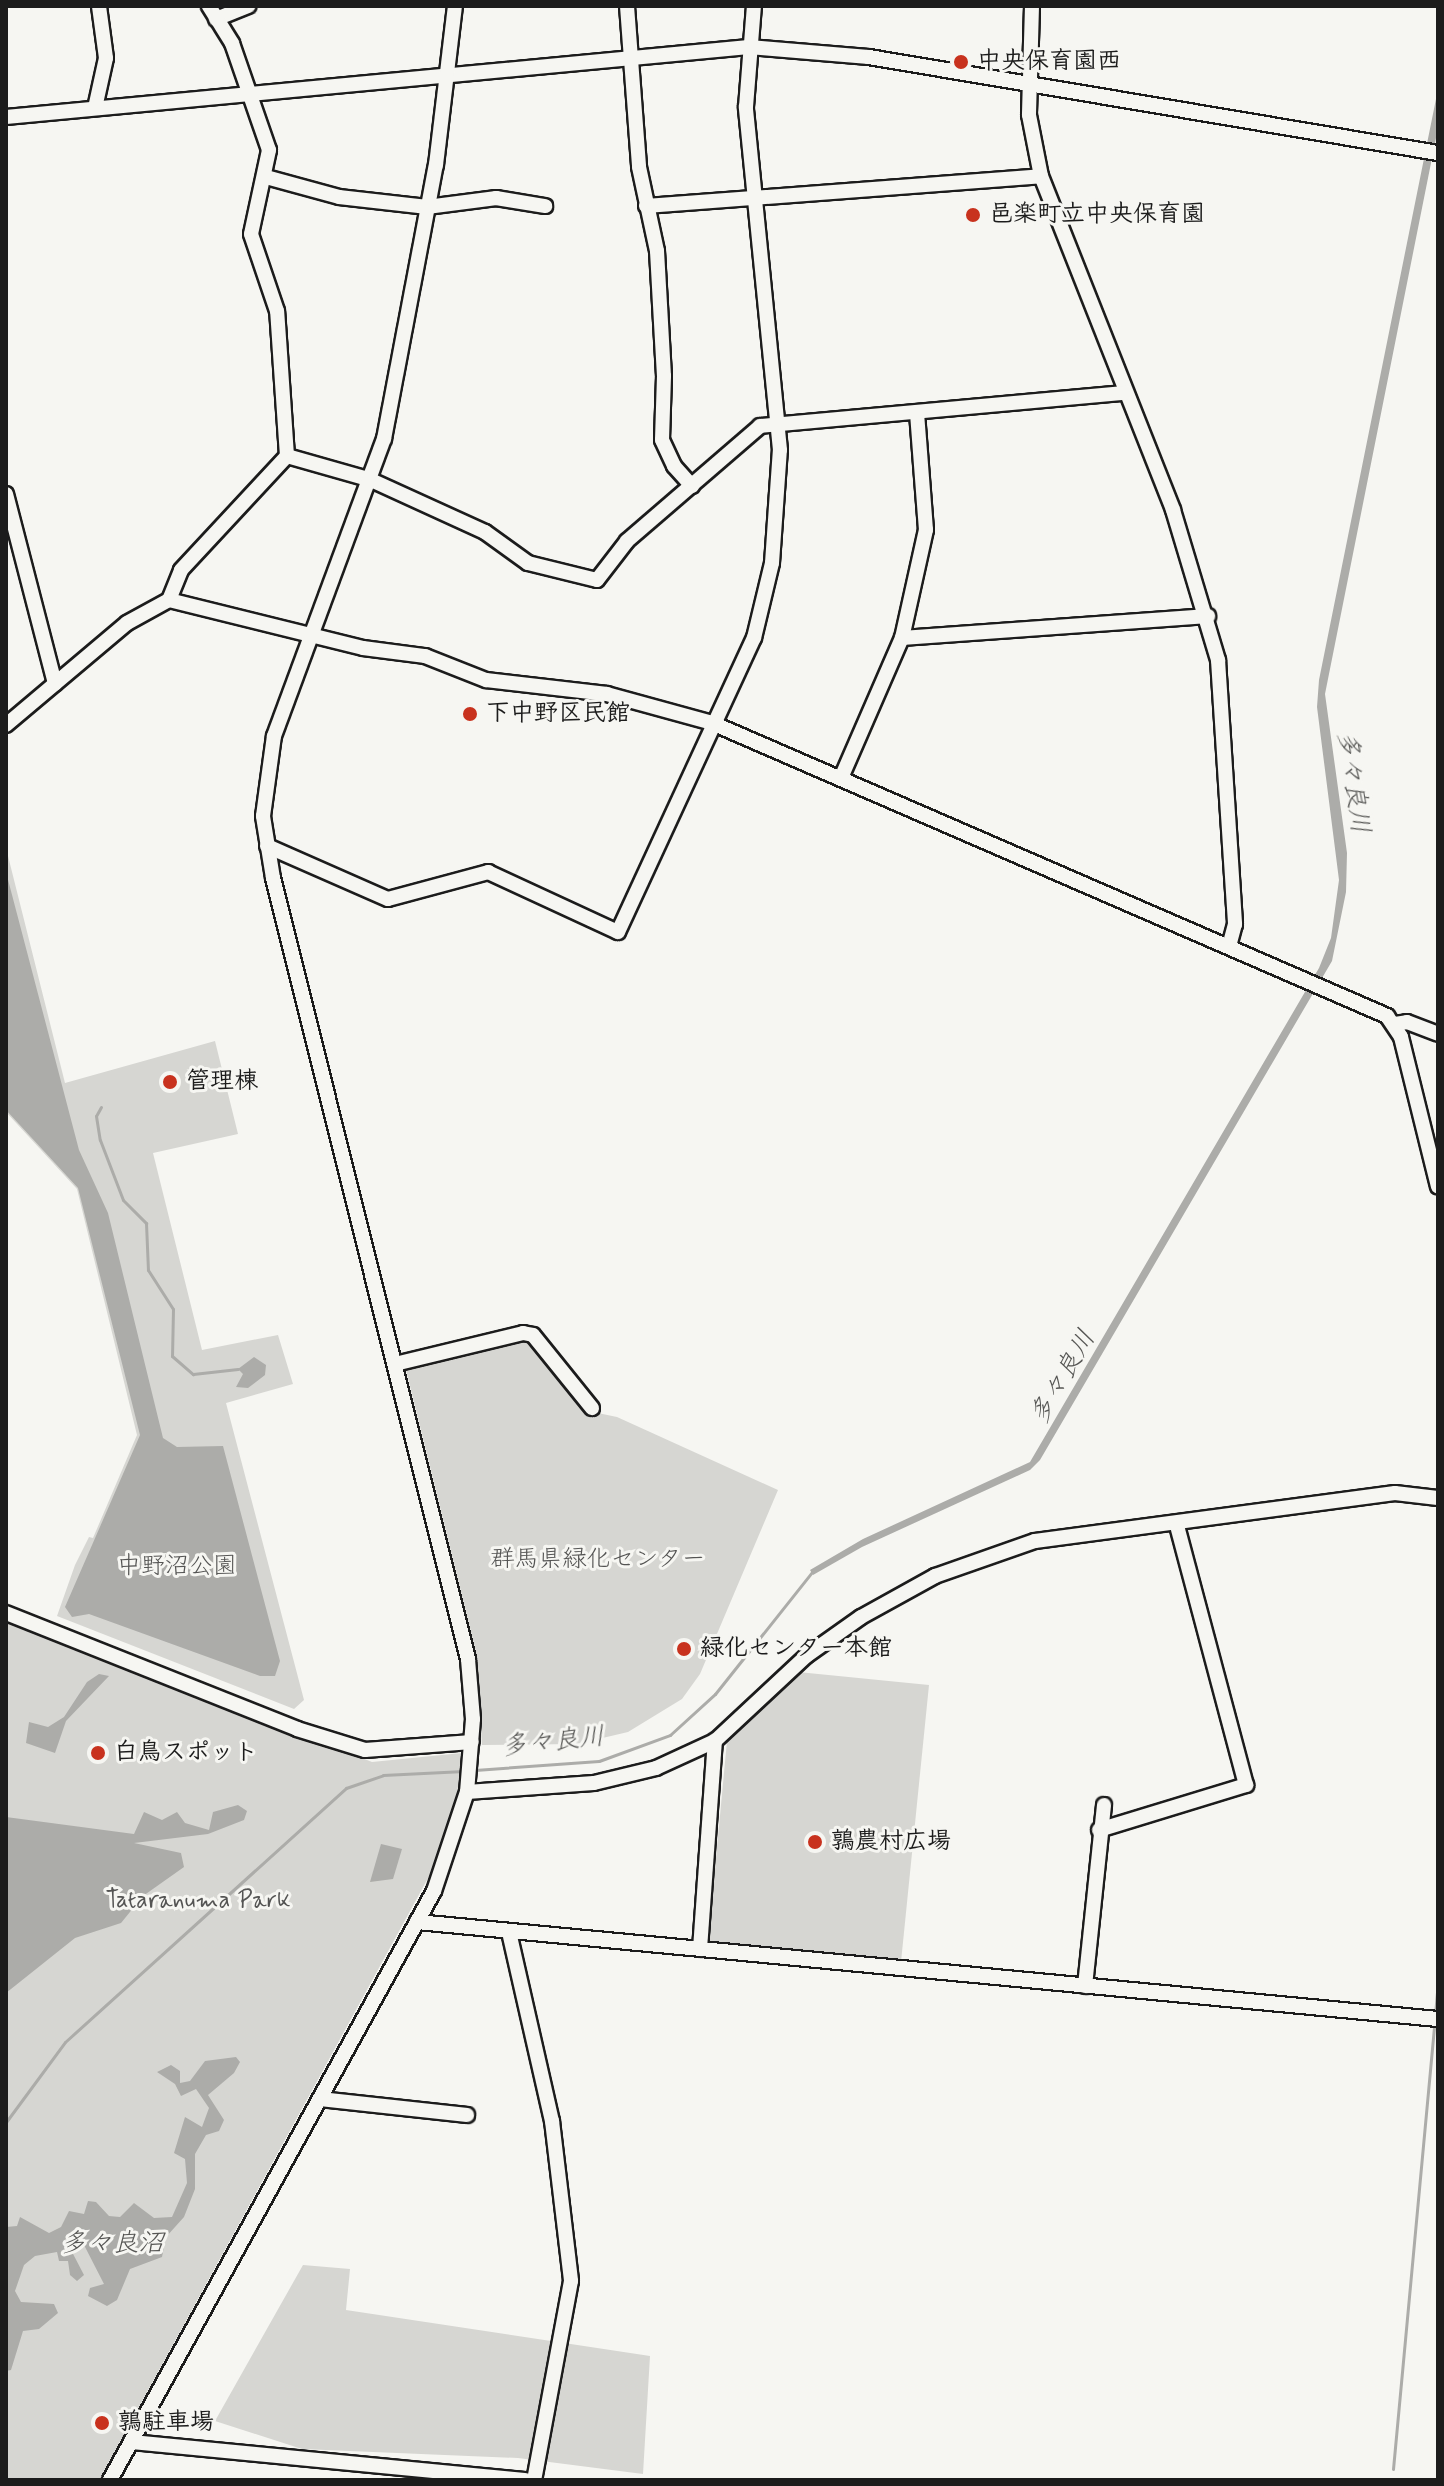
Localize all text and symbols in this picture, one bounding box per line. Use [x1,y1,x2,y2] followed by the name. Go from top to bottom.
[977,48,1121,76] place label: 中央保育園西
[952,53,970,71] marker: 中央保育園西
[989,201,1205,229] place label: 邑楽町立中央保育園
[964,206,982,224] marker: 邑楽町立中央保育園
[486,700,630,728] place label: 下中野区民館
[461,705,479,723] marker: 下中野区民館
[1329,728,1375,836] water label: 多々良川
[186,1068,258,1096] place label: 管理棟
[161,1073,179,1091] marker: 管理棟
[1024,1325,1104,1431] water label: 多々良川
[490,1546,706,1574] park label: 群馬県緑化センター
[117,1553,237,1581] park label: 中野沼公園
[700,1635,892,1663] place label: 緑化センター本館
[675,1640,693,1658] marker: 緑化センター本館
[500,1722,606,1764] water label: 多々良川
[114,1739,258,1767] place label: 白鳥スポット
[89,1744,107,1762] marker: 白鳥スポット
[831,1828,951,1856] place label: 鶉農村広場
[806,1833,824,1851] marker: 鶉農村広場
[109,1887,287,1915] park label: Tataranuma Park
[60,2229,164,2261] water label: 多々良沼
[118,2409,214,2437] place label: 鶉駐車場
[93,2414,111,2432] marker: 鶉駐車場

